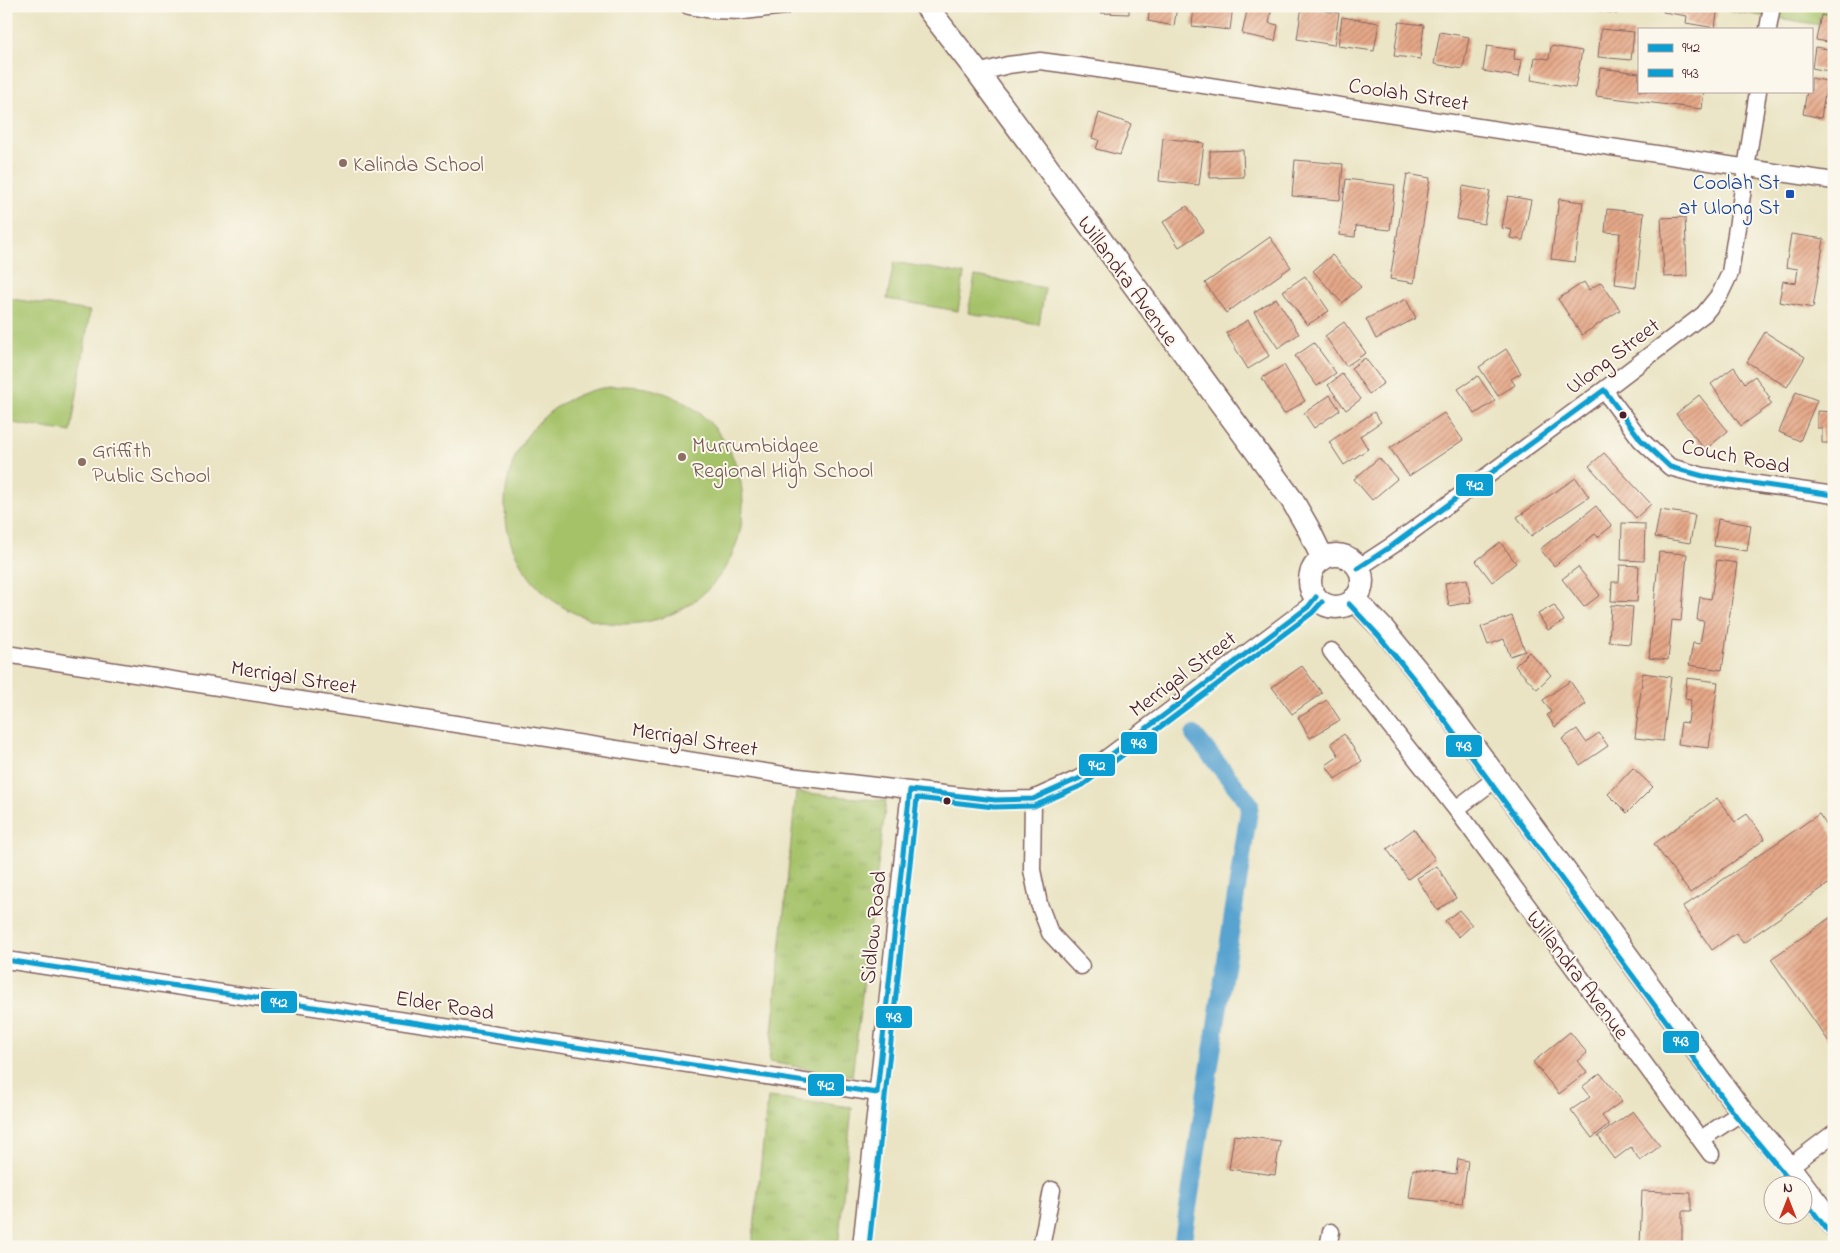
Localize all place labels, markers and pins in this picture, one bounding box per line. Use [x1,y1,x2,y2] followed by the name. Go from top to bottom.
[353,150,484,182] place label: Kalinda School
[337,157,349,169] marker: Kalinda School
[1678,168,1781,226] place label: Coolah St at Ulong St
[1784,188,1796,200] marker: Coolah St at Ulong St
[1618,410,1628,420] unlabelled marker
[692,431,873,489] place label: Murrumbidgee Regional High School
[92,436,210,493] place label: Griffith Public School
[676,451,688,463] marker: Murrumbidgee Regional High School
[76,456,88,468] marker: Griffith Public School
[942,796,952,806] unlabelled marker

